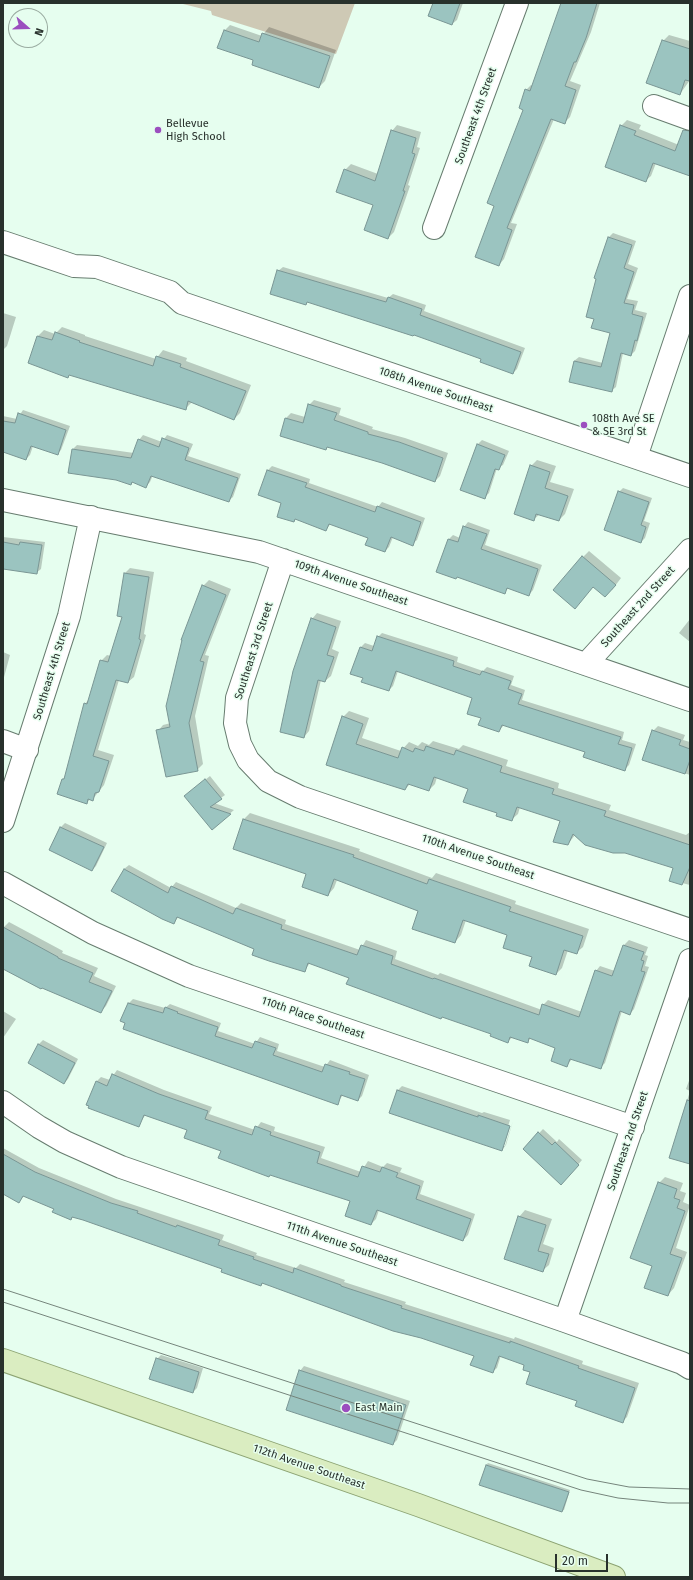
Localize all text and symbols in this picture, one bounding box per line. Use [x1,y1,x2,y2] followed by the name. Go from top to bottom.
[8,8,48,48] north arrow
[31,26,46,38] text: N
[452,66,500,166] street label: Southeast 4th Street
[166,117,225,143] place label: Bellevue High School
[153,125,163,135] marker: Bellevue High School
[377,364,495,416] street label: 108th Avenue Southeast
[592,412,655,438] place label: 108th Ave SE & SE 3rd St
[579,420,589,430] marker: 108th Ave SE & SE 3rd St
[292,557,410,609] street label: 109th Avenue Southeast
[598,564,678,650] street label: Southeast 2nd Street
[232,601,276,701] street label: Southeast 3rd Street
[31,620,73,722] street label: Southeast 4th Street
[420,831,536,883] street label: 110th Avenue Southeast
[260,994,366,1042] street label: 110th Place Southeast
[605,1090,651,1192] street label: Southeast 2nd Street
[285,1219,399,1269] street label: 111th Avenue Southeast
[355,1401,403,1415] place label: East Main
[340,1402,352,1414] marker: East Main
[251,1442,367,1492] street label: 112th Avenue Southeast
[557,1546,610,1572] scale bar
[562,1554,588,1568] text: 20 m

